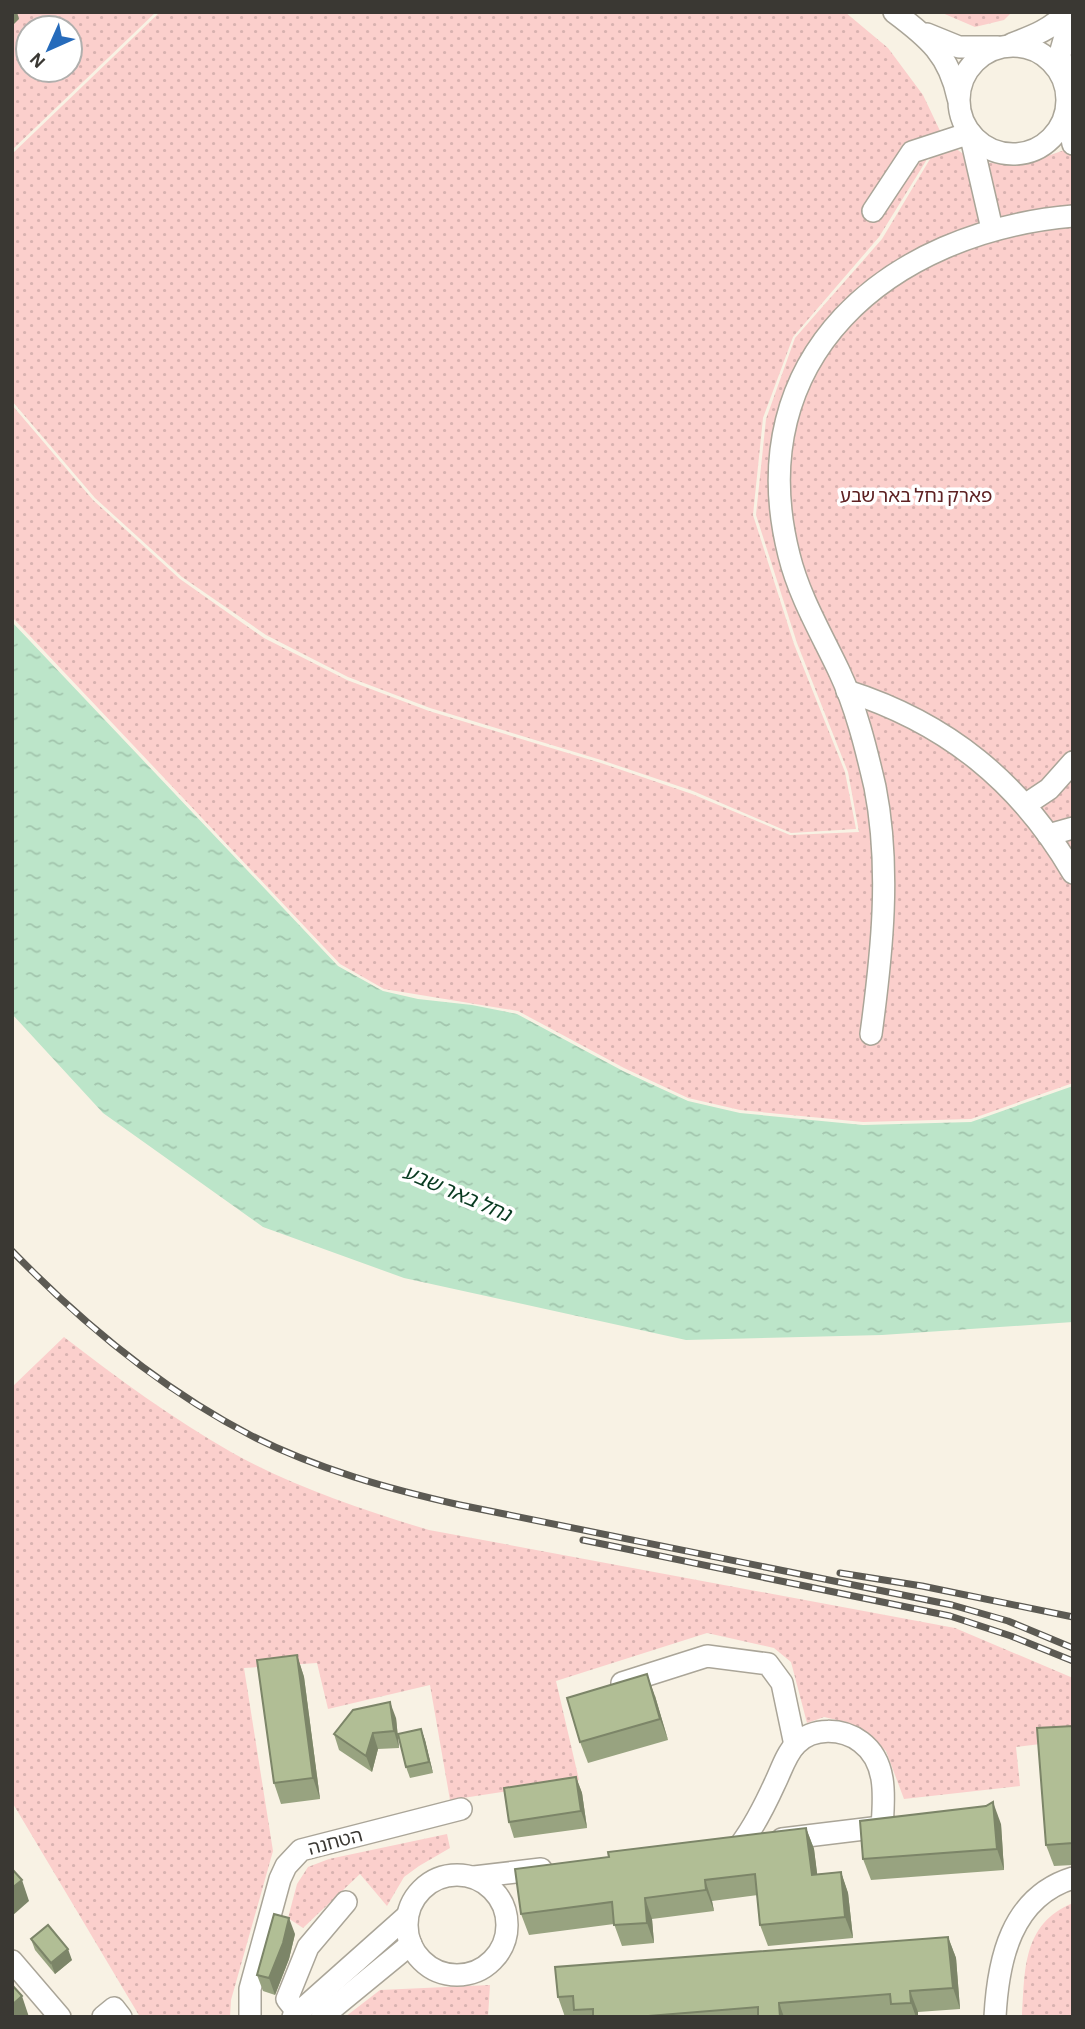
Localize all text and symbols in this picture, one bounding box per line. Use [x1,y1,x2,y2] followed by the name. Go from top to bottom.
[14,14,84,84] north arrow
[27,49,49,71] text: N
[840,487,992,506] park label: פארק נחל באר שבע
[400,1161,516,1226] water label: נחל באר שבע
[306,1826,365,1859] street label: הטחנה

